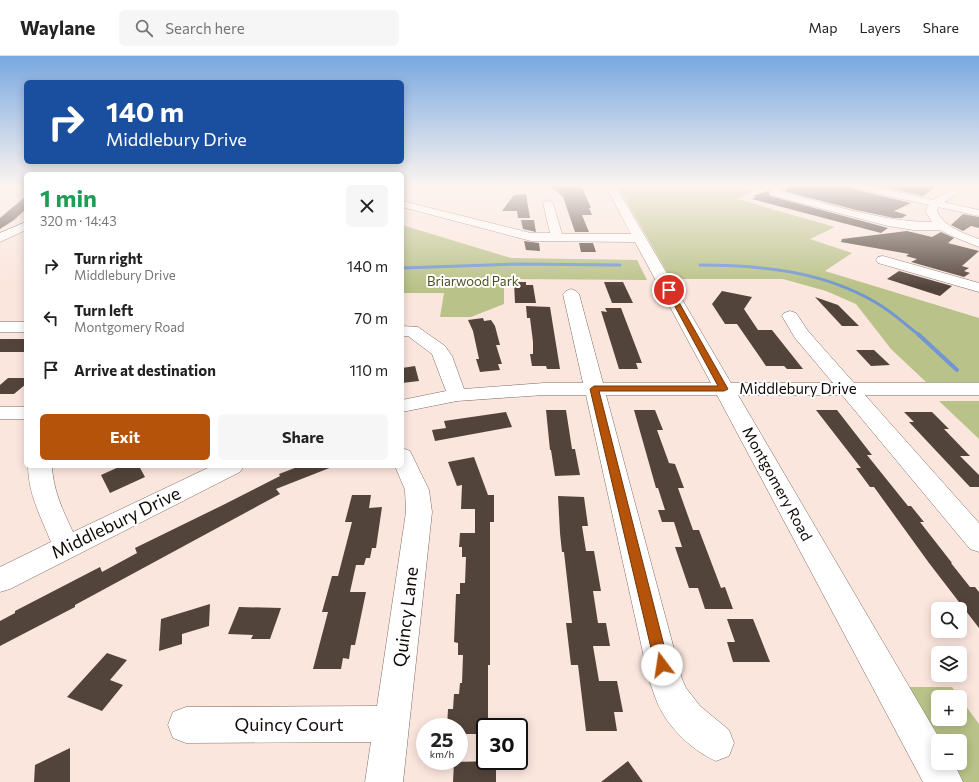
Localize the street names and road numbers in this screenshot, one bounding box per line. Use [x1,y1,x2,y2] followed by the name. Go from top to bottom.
[739,379,857,397] street label: Middlebury Drive
[739,423,817,544] street label: Montgomery Road
[47,481,184,563] street label: Middlebury Drive
[388,565,422,668] street label: Quincy Lane
[234,713,344,735] street label: Quincy Court

